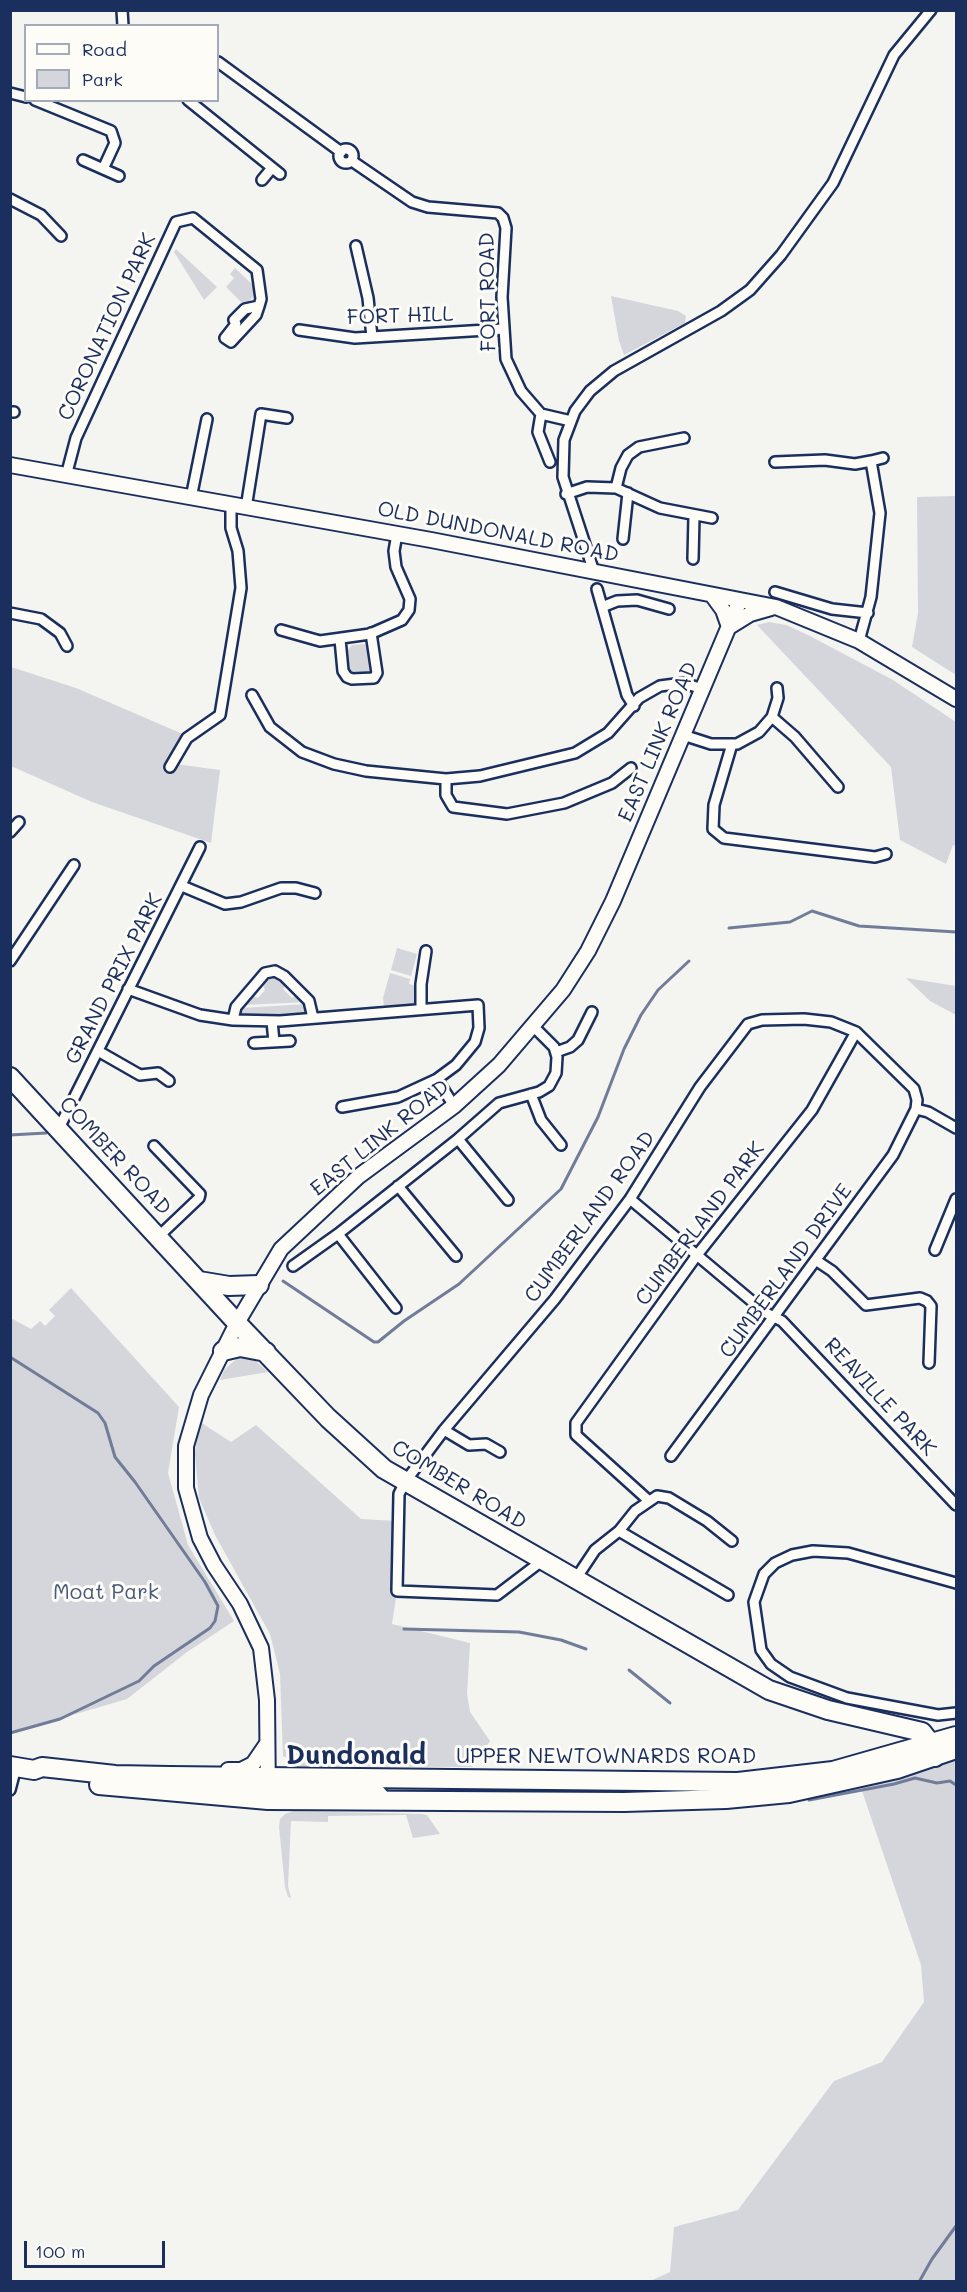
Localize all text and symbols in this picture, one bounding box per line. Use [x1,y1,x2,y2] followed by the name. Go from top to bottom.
[24,24,219,102] legend
[82,37,127,61] text: Road
[82,67,123,91] text: Park
[53,230,161,424] street label: CORONATION PARK
[474,232,502,352] street label: FORT ROAD
[346,302,454,330] street label: FORT HILL
[375,496,621,568] street label: OLD DUNDONALD ROAD
[613,658,703,826] street label: EAST LINK ROAD
[60,889,168,1069] street label: GRAND PRIX PARK
[306,1074,454,1202] street label: EAST LINK ROAD
[54,1092,176,1220] street label: COMBER ROAD
[519,1126,661,1308] street label: CUMBERLAND ROAD
[630,1137,770,1311] street label: CUMBERLAND PARK
[714,1179,858,1363] street label: CUMBERLAND DRIVE
[819,1333,941,1461] street label: REAVILLE PARK
[387,1435,531,1535] street label: COMBER ROAD
[53,1580,159,1606] park label: Moat Park
[286,1740,426,1772] district label: Dundonald
[456,1744,756,1770] street label: UPPER NEWTOWNARDS ROAD
[27,2229,168,2267] scale bar
[35,2239,85,2263] text: 100 m

